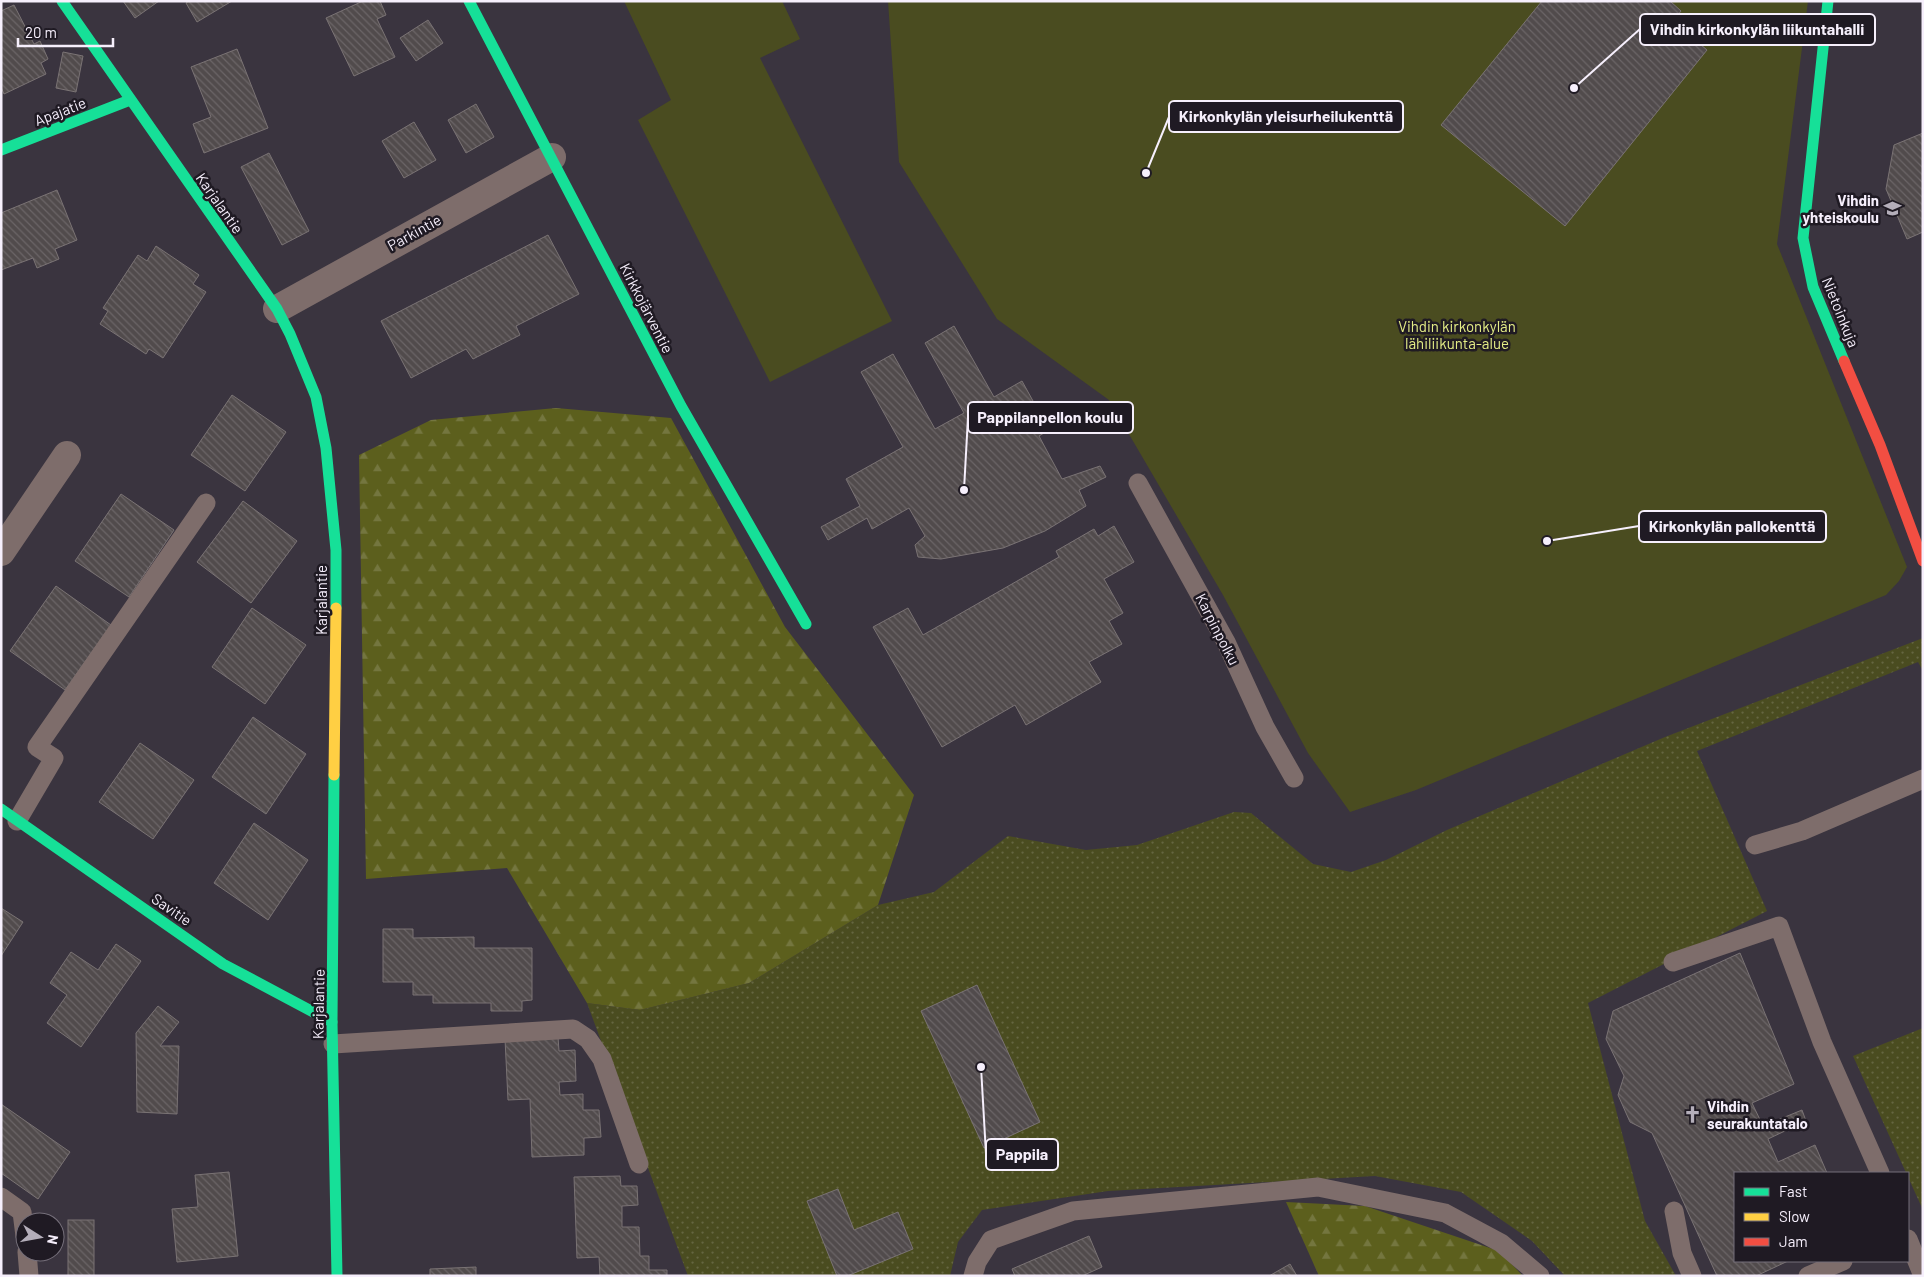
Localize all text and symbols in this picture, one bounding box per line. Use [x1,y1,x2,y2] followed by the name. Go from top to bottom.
[1640,14,1875,45] callout: Vihdin kirkonkylän liikuntahalli
[18,15,112,47] scale bar
[1650,19,1864,38] text: Vihdin kirkonkylän liikuntahalli
[25,23,57,41] text: 20 m
[32,93,88,129] street label: Apajatie
[1169,101,1403,132] callout: Kirkonkylän yleisurheilukenttä
[1179,106,1393,125] text: Kirkonkylän yleisurheilukenttä
[193,169,247,237] street label: Karjalantie
[1802,191,1879,226] place label: Vihdin yhteiskoulu
[1883,199,1903,219] school or university icon: Vihdin yhteiskoulu
[384,210,444,254] street label: Parkintie
[617,260,677,356] street label: Kirkkojärventie
[1819,274,1863,350] street label: Nietoinkuja
[1398,317,1516,352] park label: Vihdin kirkonkylän lähiliikunta-alue
[968,402,1133,433] callout: Pappilanpellon koulu
[977,407,1123,426] text: Pappilanpellon koulu
[1639,511,1826,542] callout: Kirkonkylän pallokenttä
[1649,516,1815,535] text: Kirkonkylän pallokenttä
[312,565,330,635] street label: Karjalantie
[1192,590,1244,668] street label: Karpinpolku
[149,889,195,929] street label: Savitie
[308,969,328,1039] street label: Karjalantie
[1707,1097,1808,1132] place label: Vihdin seurakuntatalo
[1683,1105,1703,1125] church icon: Vihdin seurakuntatalo
[986,1139,1058,1170] callout: Pappila
[996,1144,1048,1163] text: Pappila
[1734,1172,1909,1262] legend
[1779,1182,1807,1200] text: Fast
[1779,1207,1810,1225] text: Slow
[15,1212,65,1262] north arrow
[1779,1232,1808,1250] text: Jam
[44,1233,62,1246] text: N

